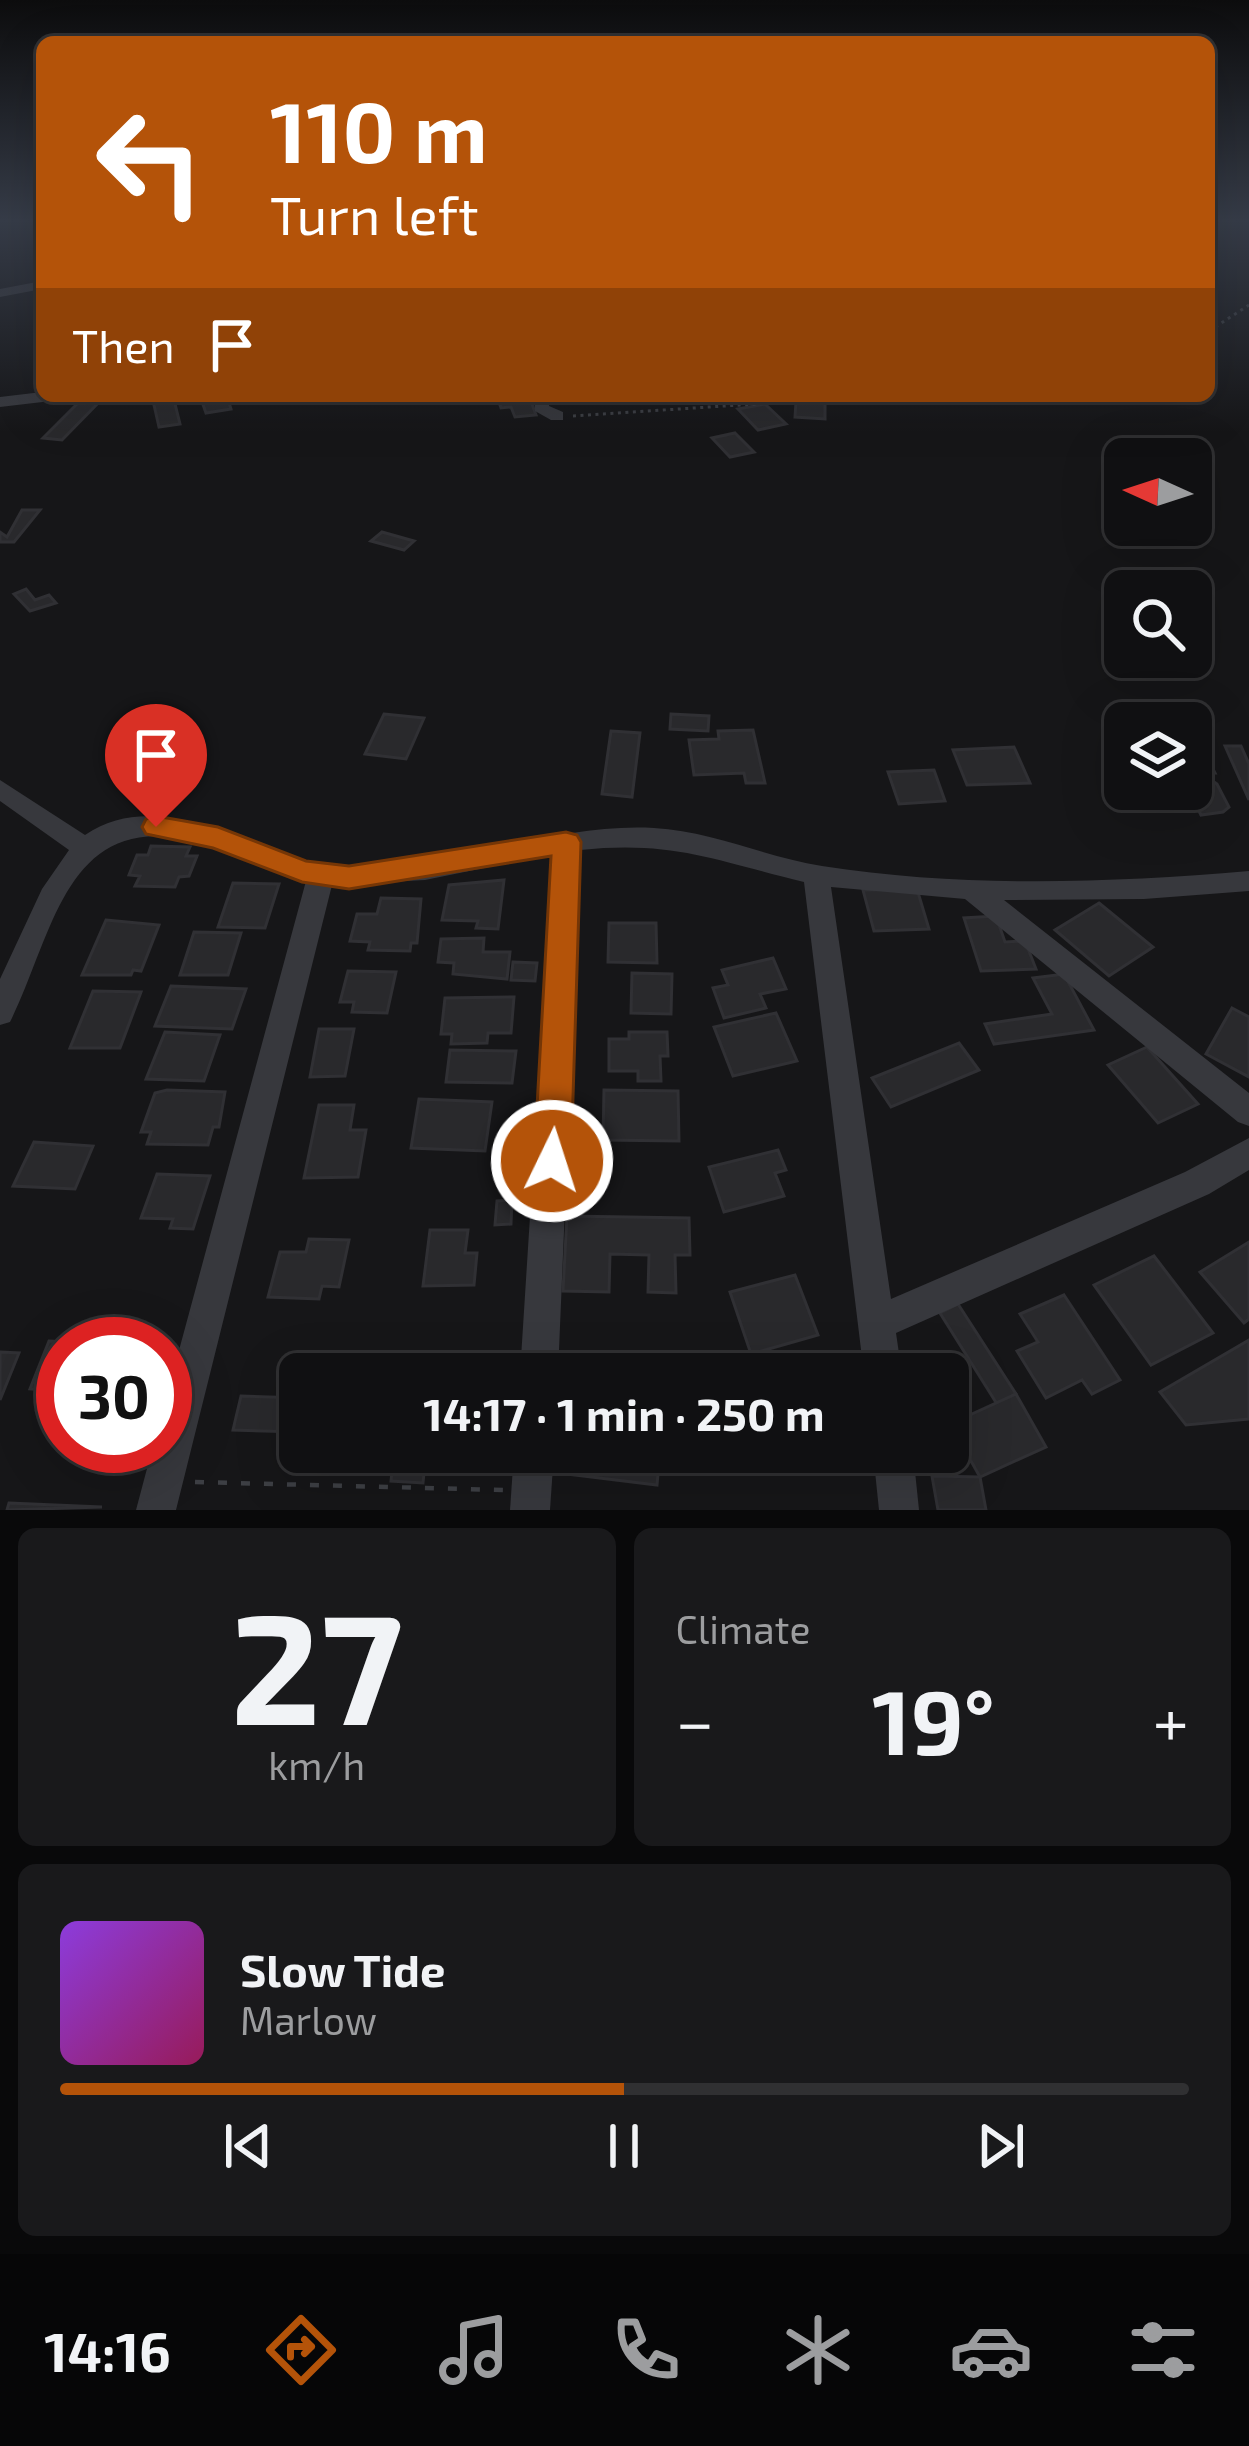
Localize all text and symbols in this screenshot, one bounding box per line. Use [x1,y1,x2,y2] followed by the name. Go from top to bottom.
[270,79,488,180] text: 110 m
[72,84,228,240] icon: left
[270,181,479,246] text: Turn left
[199,312,265,378] icon: arrive
[72,318,175,372] text: Then
[1104,438,1212,546] north arrow
[1104,438,1212,810] map controls
[1104,570,1212,678] button: search
[1104,702,1212,810] button: layers
[105,704,207,827] pin
[123,722,189,788] icon: arrive
[489,1098,615,1224] position arrow
[36,1317,192,1473] speed limit sign: 30
[423,1386,825,1440] text: 14:17 · 1 min · 250 m
[230,1569,403,1756] text: 27
[676,1605,810,1652] text: Climate
[872,1665,995,1773] text: 19°
[676,1680,714,1759] text: −
[1153,1680,1189,1759] text: +
[268,1741,365,1788] text: km/h
[240,1942,445,1996] text: Slow Tide
[240,1996,377,2043] text: Marlow
[215,2113,281,2179] icon: previous
[591,2113,657,2179] icon: pause
[968,2113,1034,2179] icon: next
[259,2308,343,2392] icon: directions
[432,2308,516,2392] icon: music
[604,2308,688,2392] icon: phone
[776,2308,860,2392] icon: climate
[949,2308,1033,2392] icon: car
[1121,2308,1205,2392] icon: filters
[44,2318,171,2383] text: 14:16

